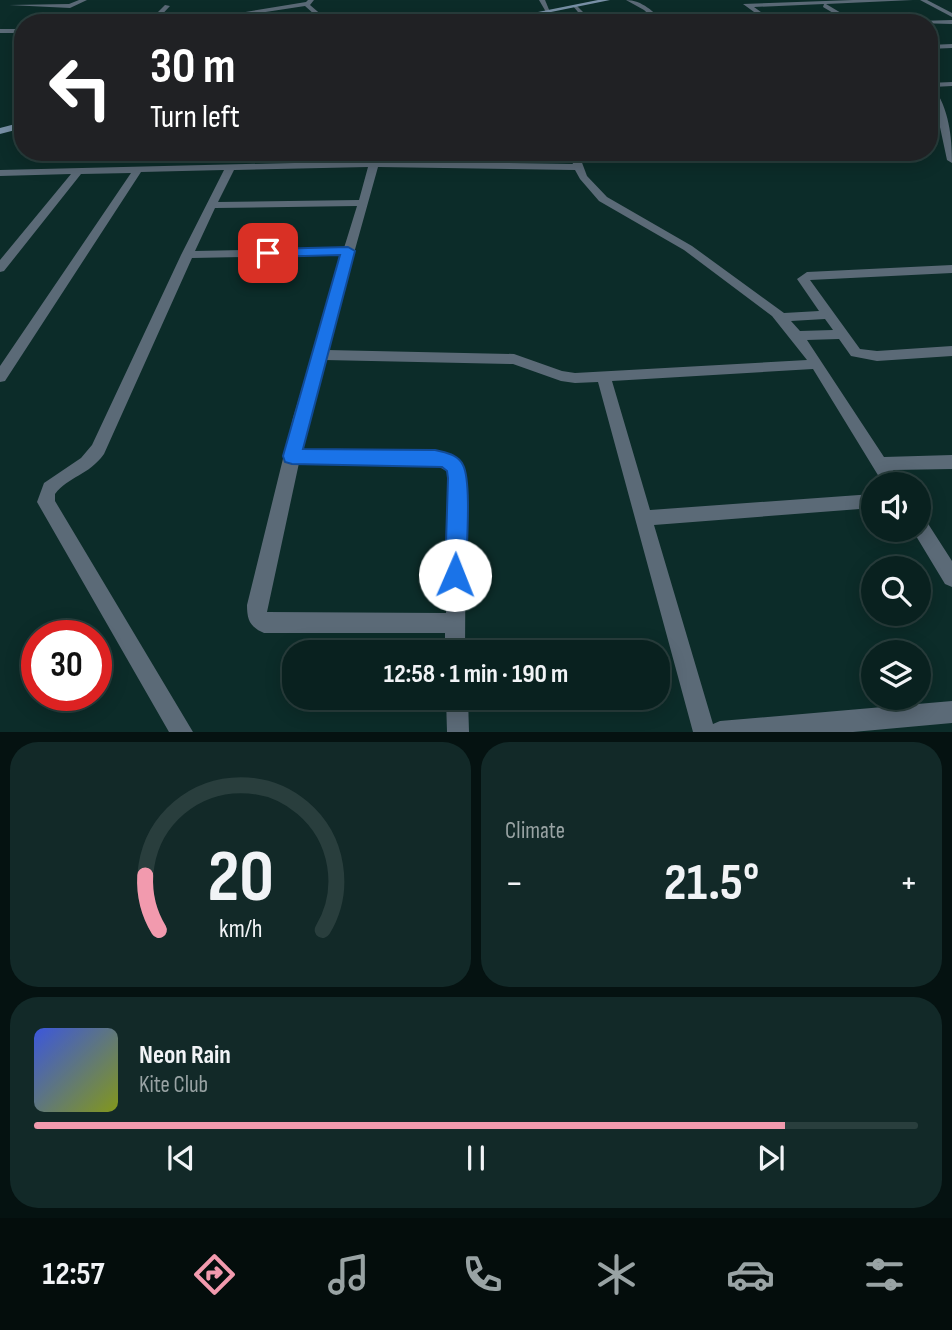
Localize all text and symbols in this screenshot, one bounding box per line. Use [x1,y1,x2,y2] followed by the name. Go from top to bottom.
[150,38,235,97] text: 30 m
[35,42,126,133] icon: left
[150,98,240,137] text: Turn left
[238,223,298,283] pin
[249,234,287,272] icon: arrive
[861,472,931,710] map controls
[861,472,931,542] button: sound
[418,538,492,612] position arrow
[861,556,931,626] button: search
[21,620,112,711] speed limit sign: 30
[861,640,931,710] button: layers
[384,659,568,690] text: 12:58 · 1 min · 190 m
[505,817,565,845] text: Climate
[207,835,274,923] text: 20
[664,852,759,915] text: 21.5°
[505,861,524,906] text: −
[899,861,918,906] text: +
[219,914,262,945] text: km/h
[139,1040,231,1071] text: Neon Rain
[139,1071,208,1099] text: Kite Club
[162,1139,200,1177] icon: previous
[457,1139,495,1177] icon: pause
[752,1139,790,1177] icon: next
[190,1250,239,1299] icon: directions
[324,1250,373,1299] icon: music
[458,1250,507,1299] icon: phone
[592,1250,641,1299] icon: climate
[726,1250,775,1299] icon: car
[860,1250,909,1299] icon: filters
[43,1255,105,1294] text: 12:57

